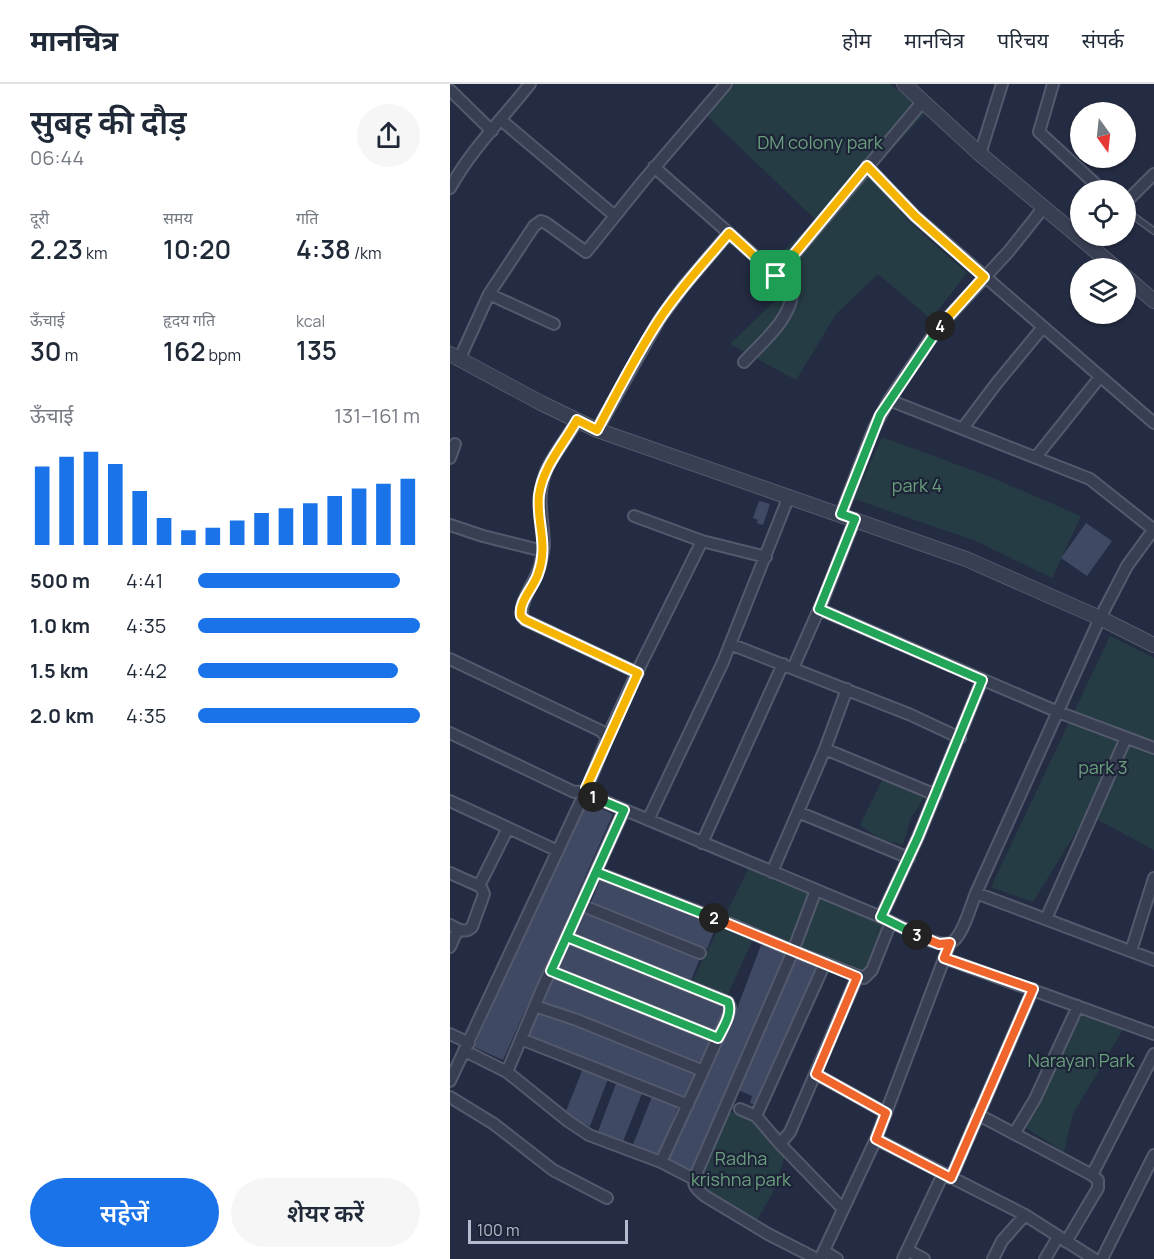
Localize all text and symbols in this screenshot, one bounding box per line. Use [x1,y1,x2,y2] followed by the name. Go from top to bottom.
[30,21,118,59] text: मानचित्र
[842,26,871,54] text: होम
[904,26,964,54] text: मानचित्र
[997,26,1049,54] text: परिचय
[1082,26,1124,54] text: संपर्क
[30,99,187,144] text: सुबह की दौड़
[1070,102,1136,168] north arrow
[1070,102,1136,324] map controls
[357,104,420,167] button: share
[757,130,884,154] park label: DM colony park
[30,144,84,171] text: 06:44
[1070,180,1136,246] button: locate
[30,207,49,229] text: दूरी
[163,207,193,229] text: समय
[296,207,318,229] text: गति
[30,231,83,267] text: 2.23
[163,231,231,267] text: 10:20
[296,231,351,267] text: 4:38
[83,242,108,264] text: km
[351,242,382,264] text: /km
[750,250,801,301] pin
[1070,258,1136,324] button: layers
[759,259,792,292] icon: arrive
[30,309,65,331] text: ऊँचाई
[163,309,215,331] text: हृदय गति
[296,310,325,332] text: kcal
[925,311,955,341] pin: 4
[935,315,945,337] text: 4
[296,332,337,368] text: 135
[30,333,62,369] text: 30
[163,333,205,369] text: 162
[62,344,78,366] text: m
[205,344,241,366] text: bpm
[30,402,73,429] text: ऊँचाई
[334,402,420,429] text: 131–161 m
[892,473,942,497] park label: park 4
[30,567,90,594] text: 500 m
[126,567,163,594] text: 4:41
[30,612,90,639] text: 1.0 km
[126,612,166,639] text: 4:35
[30,657,89,684] text: 1.5 km
[126,657,167,684] text: 4:42
[30,702,94,729] text: 2.0 km
[126,702,166,729] text: 4:35
[1078,755,1128,779] park label: park 3
[578,782,608,812] pin: 1
[589,786,597,808] text: 1
[699,903,729,933] pin: 2
[709,907,719,929] text: 2
[902,920,932,950] pin: 3
[912,924,922,946] text: 3
[1027,1048,1136,1072] park label: Narayan Park
[691,1146,792,1191] park label: Radha krishna park
[30,1178,219,1247] button: सहेजें
[231,1178,420,1247] button: शेयर करें
[468,1217,628,1244] scale bar
[477,1219,520,1241] text: 100 m

